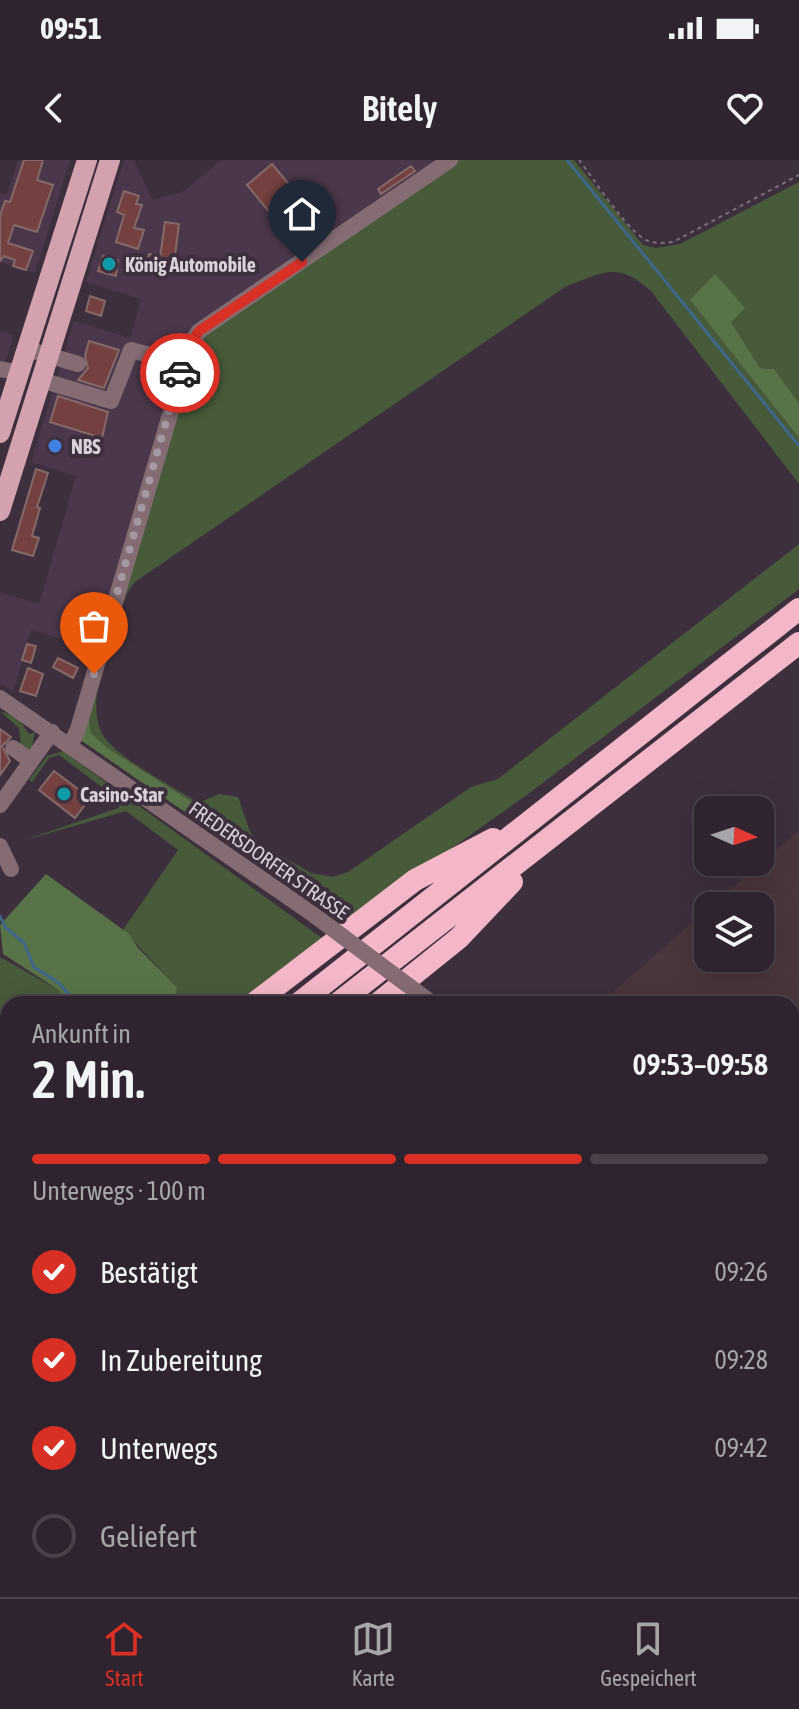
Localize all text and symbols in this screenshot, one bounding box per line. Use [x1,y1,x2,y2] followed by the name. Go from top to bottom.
[40,11,102,45] text: 09:51
[32,86,76,130] icon: back
[723,86,767,130] icon: heart
[362,87,437,129] text: Bitely
[268,180,336,262] pin
[280,192,324,236] icon: home
[125,253,256,276] place label: König Automobile
[100,255,118,273] marker: König Automobile
[140,333,220,413] courier
[158,351,202,395] icon: car
[71,435,101,458] place label: NBS
[46,437,64,455] marker: NBS
[60,592,128,674] pin
[72,604,116,648] icon: bag
[80,783,165,806] place label: Casino-Star
[55,785,73,803] marker: Casino-Star
[185,796,353,924] street label: FREDERSDORFER STRASSE
[694,796,774,876] north arrow
[694,796,774,972] map controls
[694,892,774,972] button: layers
[32,1019,131,1049] text: Ankunft in
[633,1047,768,1081] text: 09:53–09:58
[32,1049,145,1109] text: 2 Min.
[32,1176,206,1206] text: Unterwegs · 100 m
[32,1250,76,1294] icon: check
[100,1255,198,1289] text: Bestätigt
[714,1257,768,1287] text: 09:26
[32,1338,76,1382] icon: check
[100,1343,262,1377] text: In Zubereitung
[714,1345,768,1375] text: 09:28
[32,1426,76,1470] icon: check
[100,1431,218,1465] text: Unterwegs
[714,1433,768,1463] text: 09:42
[100,1519,197,1553] text: Geliefert
[102,1617,146,1691] tab: Start
[351,1617,395,1691] tab: Karte
[600,1617,697,1691] tab: Gespeichert

